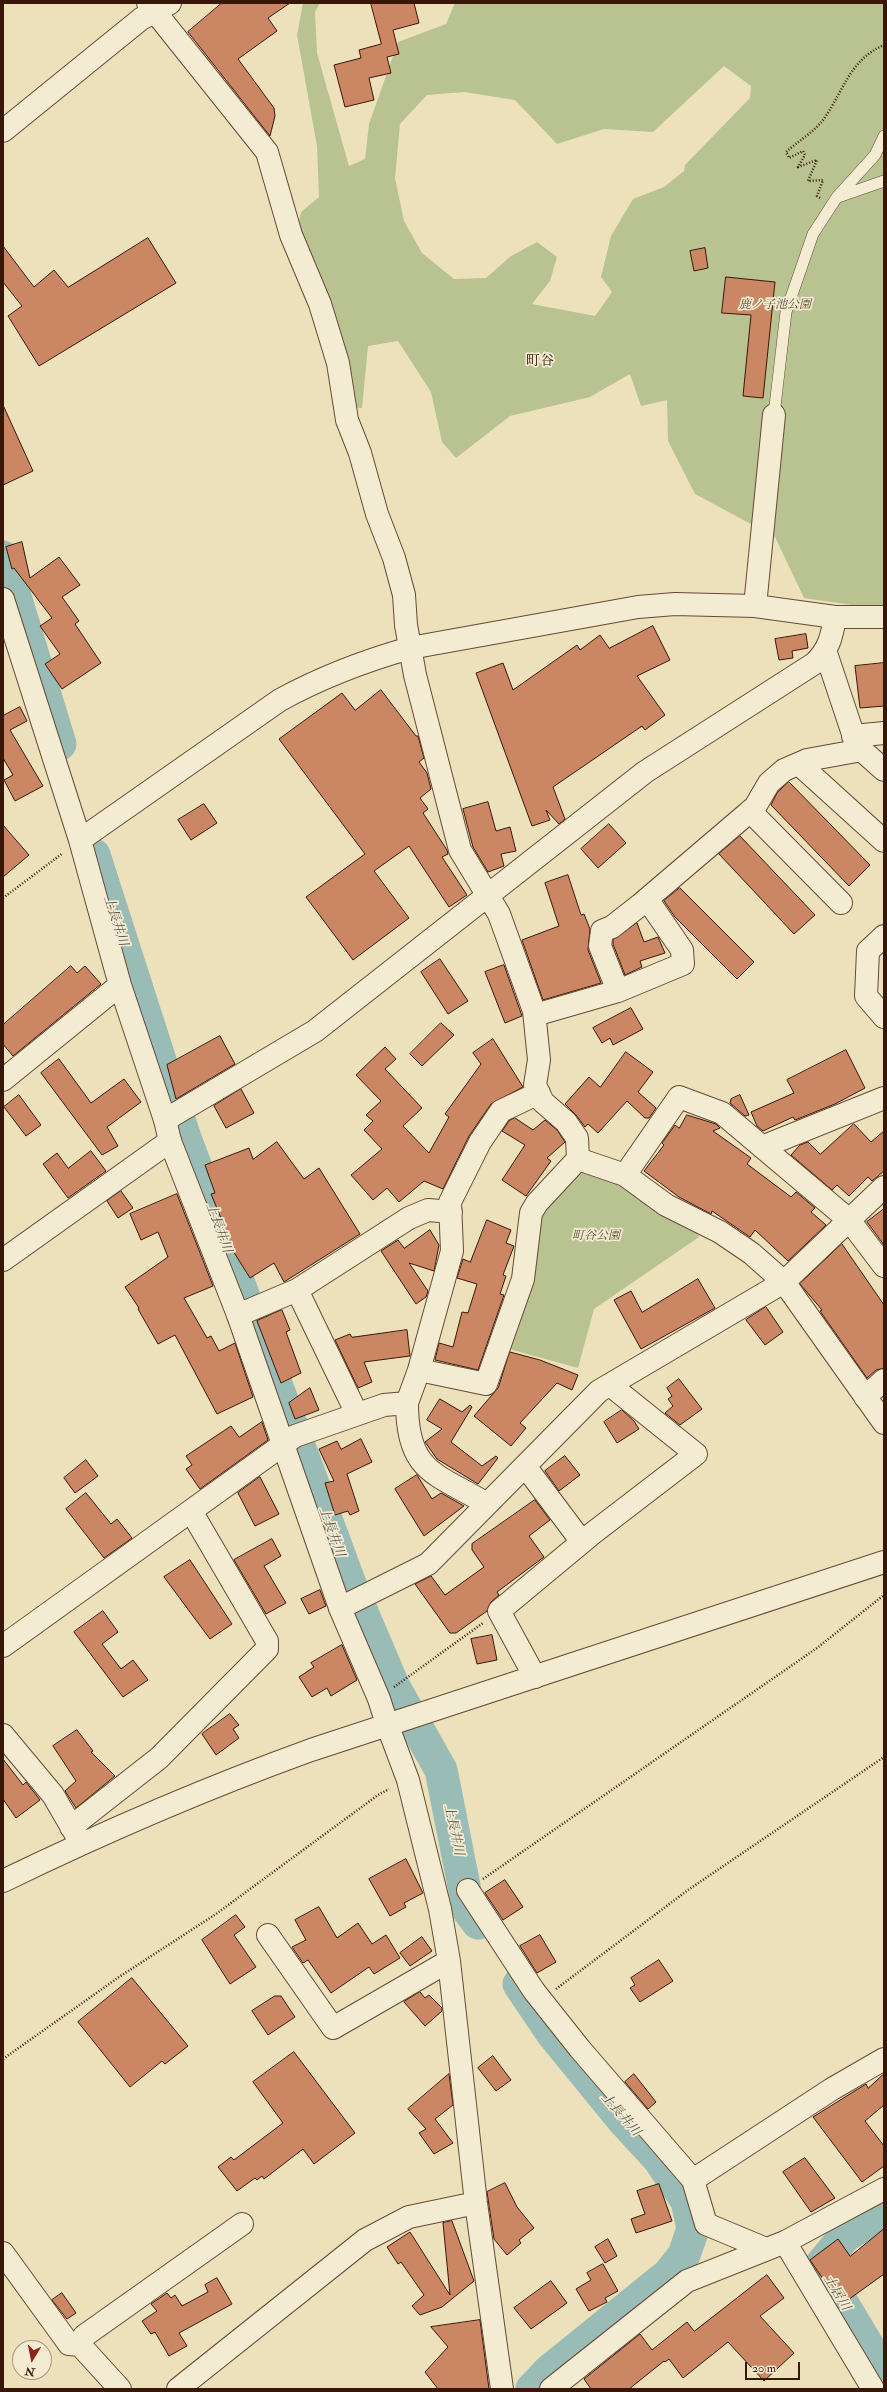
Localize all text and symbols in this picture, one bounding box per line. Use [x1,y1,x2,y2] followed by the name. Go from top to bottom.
[739,298,811,312] park label: 鹿ノ子池公園
[526,354,554,370] district label: 町谷
[100,894,130,948] water label: 上長井川
[202,1201,234,1255] water label: 上長井川
[572,1229,620,1243] park label: 町谷公園
[315,1505,347,1559] water label: 上長井川
[440,1803,466,1857] water label: 上長井川
[597,2090,643,2140] water label: 上長井川
[819,2272,853,2314] water label: 土居川
[12,2340,52,2380] north arrow
[747,2354,802,2380] scale bar
[752,2361,776,2376] text: 20 m
[24,2364,36,2379] text: N

